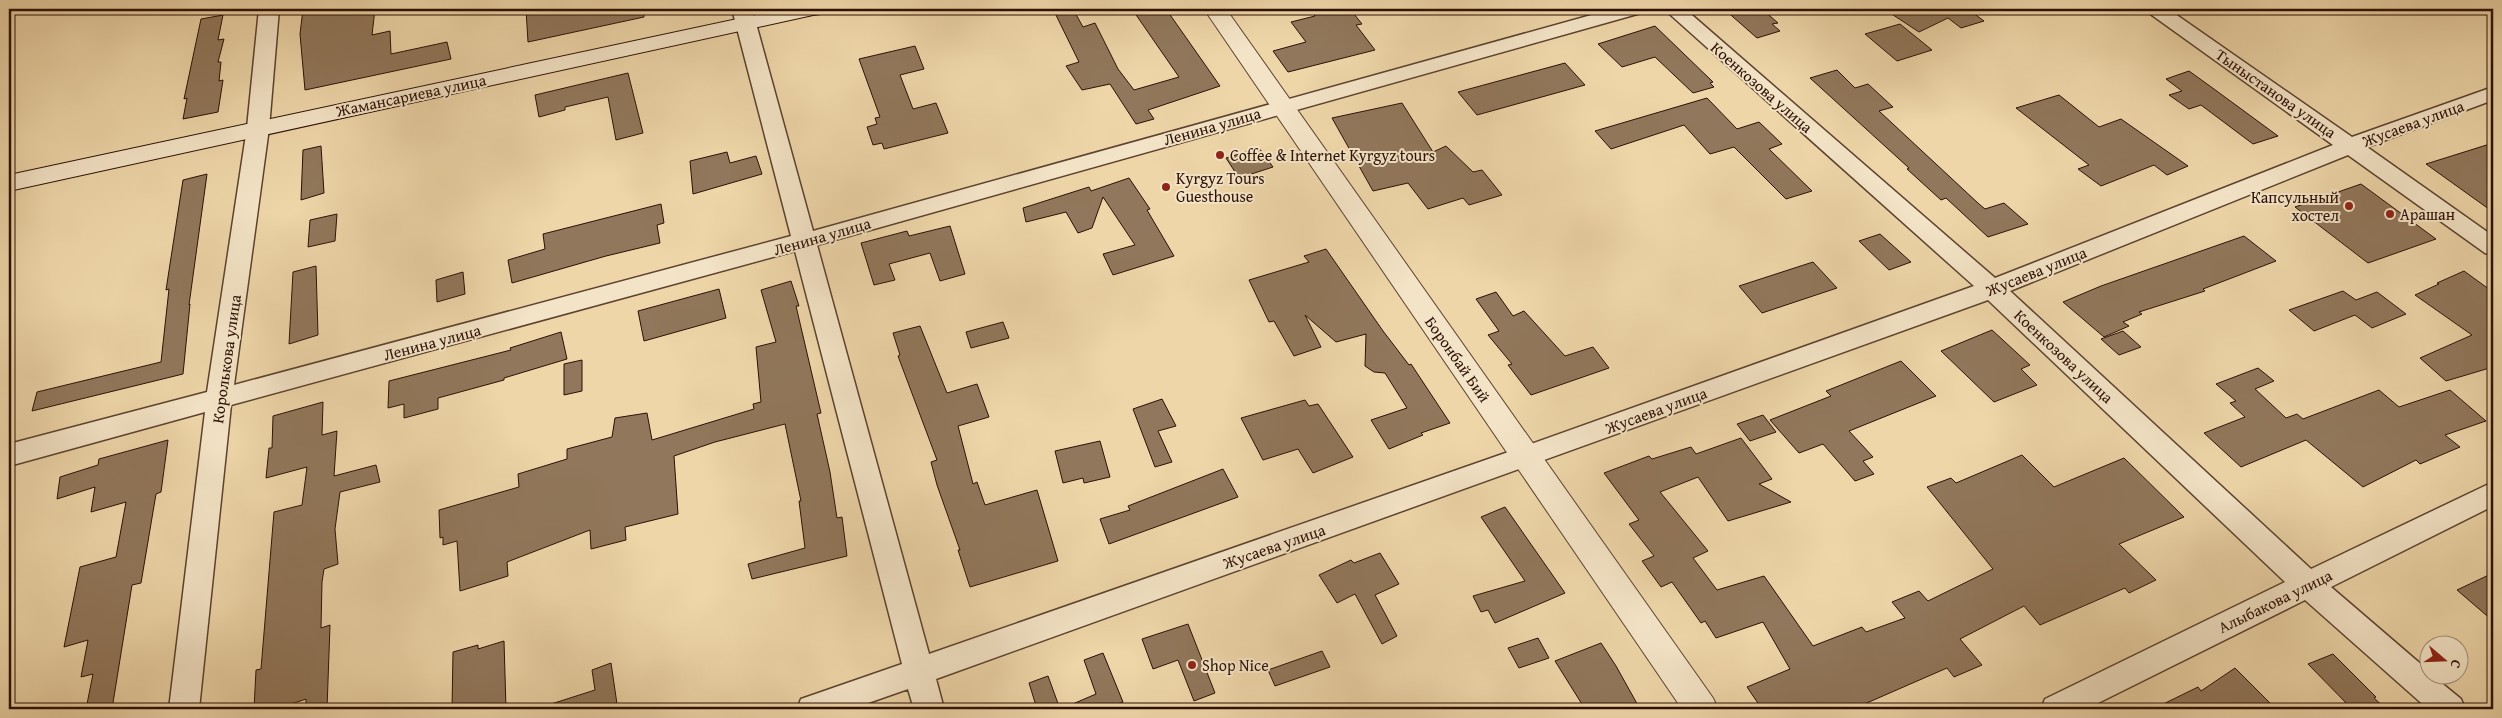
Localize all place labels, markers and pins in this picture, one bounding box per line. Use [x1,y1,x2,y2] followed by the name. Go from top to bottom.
[1230,143,1435,167] place label: Coffee & Internet Kyrgyz tours
[1214,149,1226,161] marker: Coffee & Internet Kyrgyz tours
[1176,166,1265,208] place label: Kyrgyz Tours Guesthouse
[1160,181,1172,193] marker: Kyrgyz Tours Guesthouse
[2251,185,2339,227] place label: Капсульный хостел
[2343,200,2355,212] marker: Капсульный хостел
[2400,202,2455,226] place label: Арашан
[2384,208,2396,220] marker: Арашан
[1202,653,1269,677] place label: Shop Nice
[1186,659,1198,671] marker: Shop Nice

